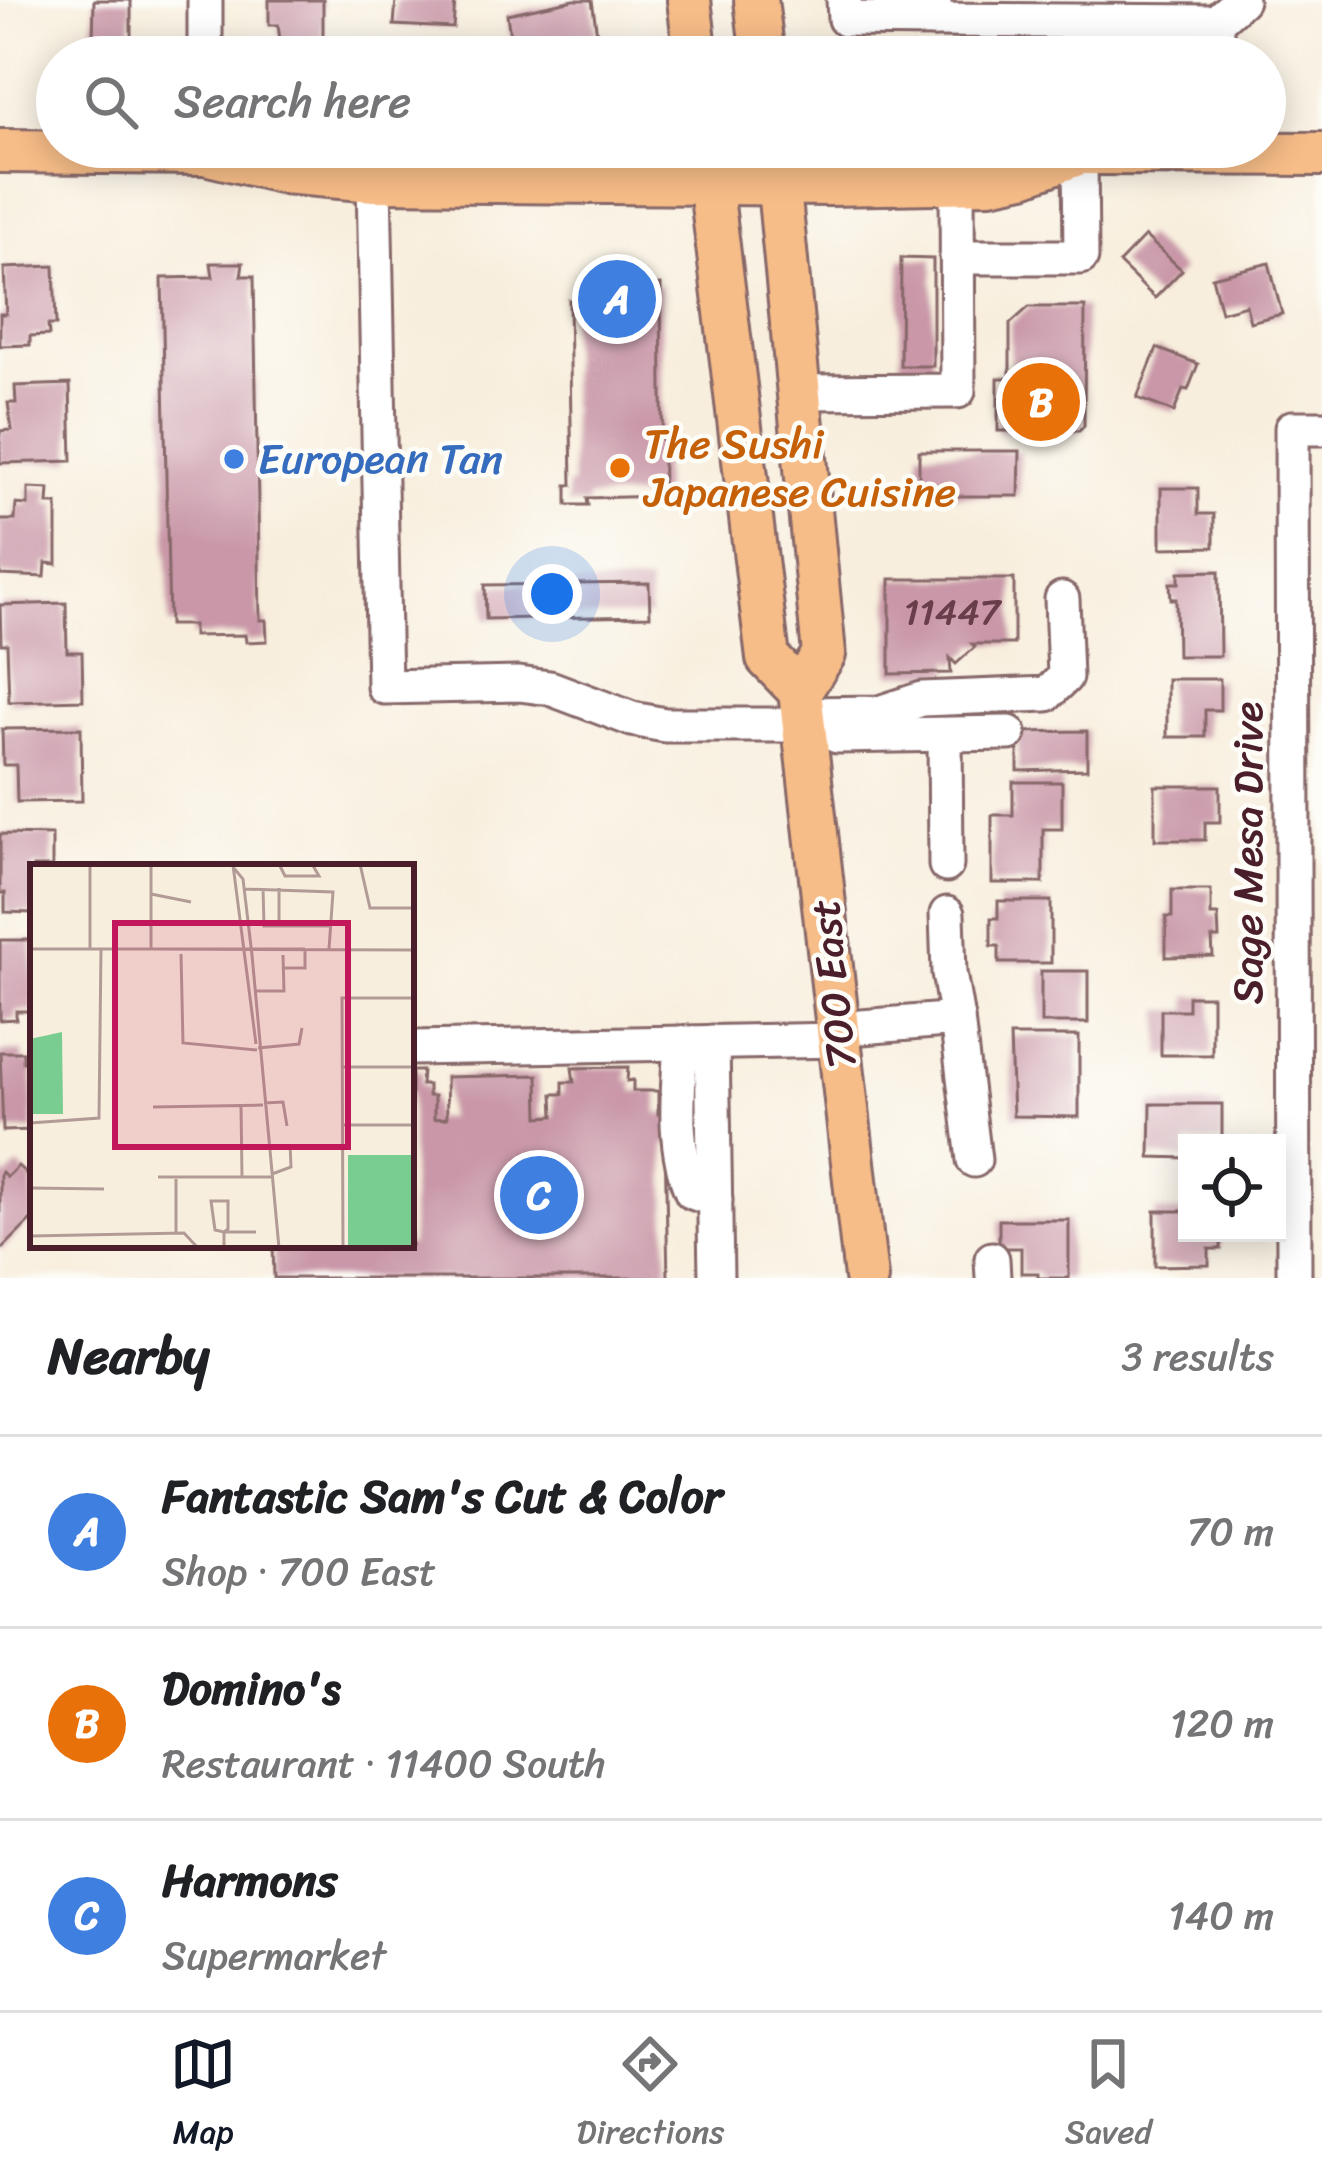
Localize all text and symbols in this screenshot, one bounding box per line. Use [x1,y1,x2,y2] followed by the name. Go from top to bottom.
[36,36,1286,168] search box
[174,62,411,142] text: Search here
[78,69,144,135] icon: search
[578,254,656,344] pin: A
[1002,357,1080,447] pin: B
[642,407,956,529] place label: The Sushi Japanese Cuisine
[258,422,503,496] place label: European Tan
[221,446,247,472] marker: European Tan
[607,455,633,481] marker: The Sushi Japanese Cuisine
[522,564,582,624] your location
[904,580,1003,644] house number: 11447
[1211,702,1285,1004] street label: Sage Mesa Drive
[30,864,414,1248] inset map
[787,896,879,1072] street label: 700 East
[1178,1134,1286,1242] map controls
[1178,1134,1286,1242] button: locate
[500,1150,578,1240] pin: C
[48,1311,209,1401] text: Nearby
[1121,1322,1274,1391] text: 3 results
[162,1457,722,1537] text: Fantastic Sam's Cut & Color
[74,1497,100,1566] text: A
[1187,1497,1274,1566] text: 70 m
[162,1537,436,1606] text: Shop · 700 East
[162,1649,341,1729] text: Domino's
[75,1689,99,1758] text: B
[1170,1689,1274,1758] text: 120 m
[162,1729,606,1798] text: Restaurant · 11400 South
[162,1841,337,1921] text: Harmons
[75,1881,99,1950] text: C
[1168,1881,1274,1950] text: 140 m
[162,1921,386,1990] text: Supermarket
[170,2031,236,2161] tab: Map
[577,2031,724,2161] tab: Directions
[1065,2031,1152,2161] tab: Saved

